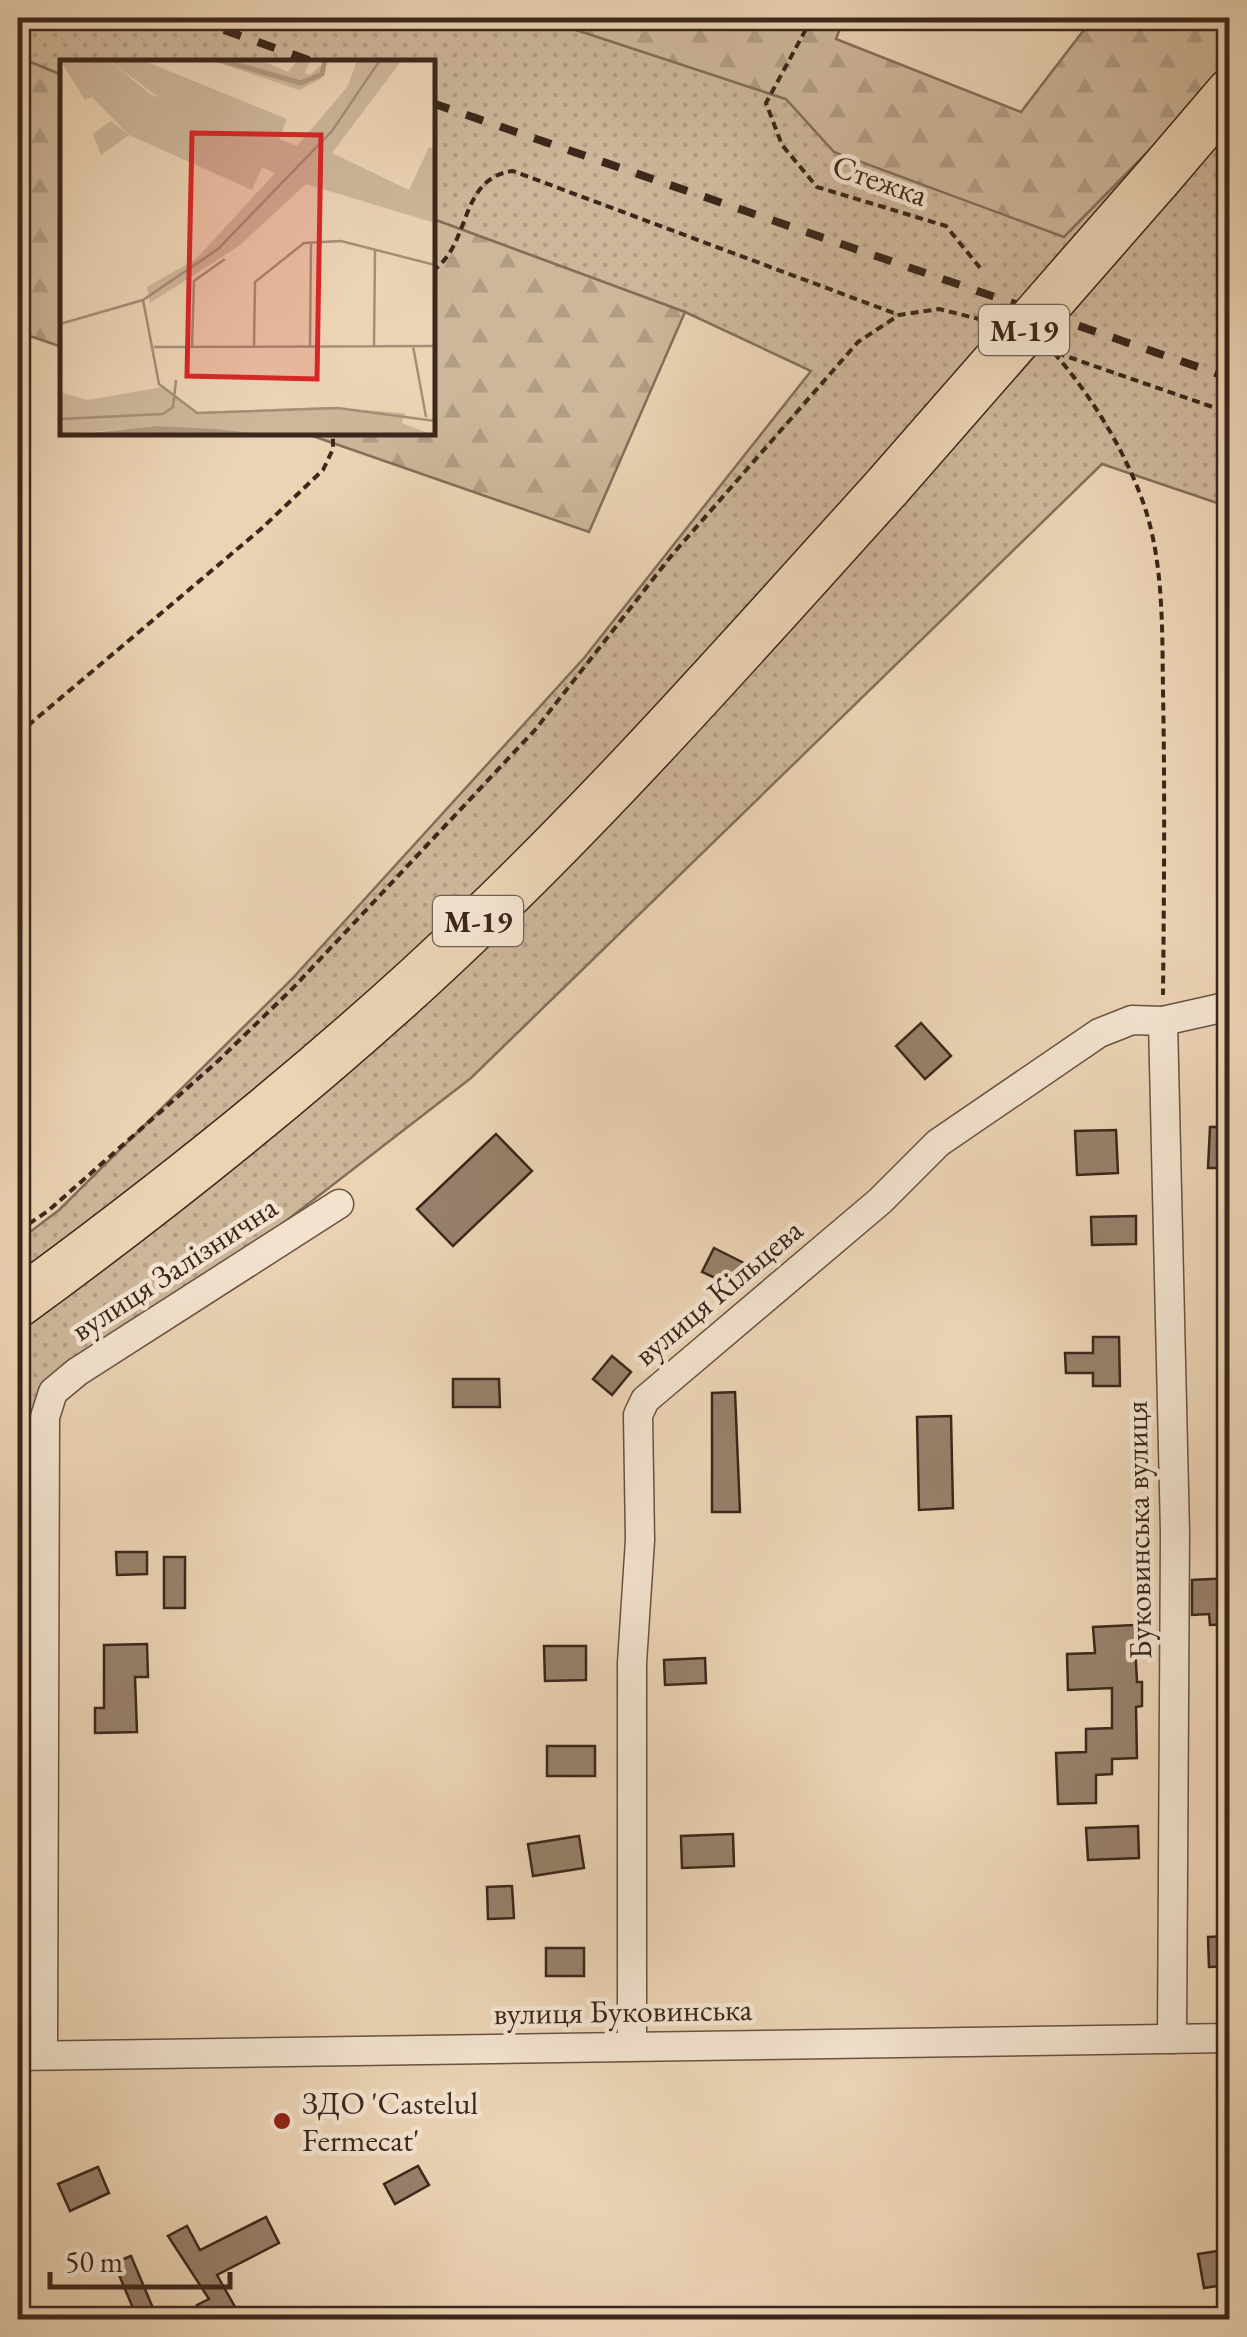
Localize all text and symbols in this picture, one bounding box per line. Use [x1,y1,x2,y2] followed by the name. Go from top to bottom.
[60,60,435,435] inset map
[827,144,933,216] street label: Стежка
[979,305,1069,355] road number: М-19
[433,896,523,946] road number: М-19
[63,1186,285,1350] street label: вулиця Залізнична
[625,1209,811,1375] street label: вулиця Кільцева
[1115,1400,1161,1660] street label: Буковинська вулиця
[493,1988,753,2034] street label: вулиця Буковинська
[302,2082,479,2161] place label: ЗДО 'Castelul Fermecat'
[271,2110,293,2132] marker: ЗДО 'Castelul Fermecat'
[50,2227,230,2289] scale bar
[65,2242,123,2281] text: 50 m

